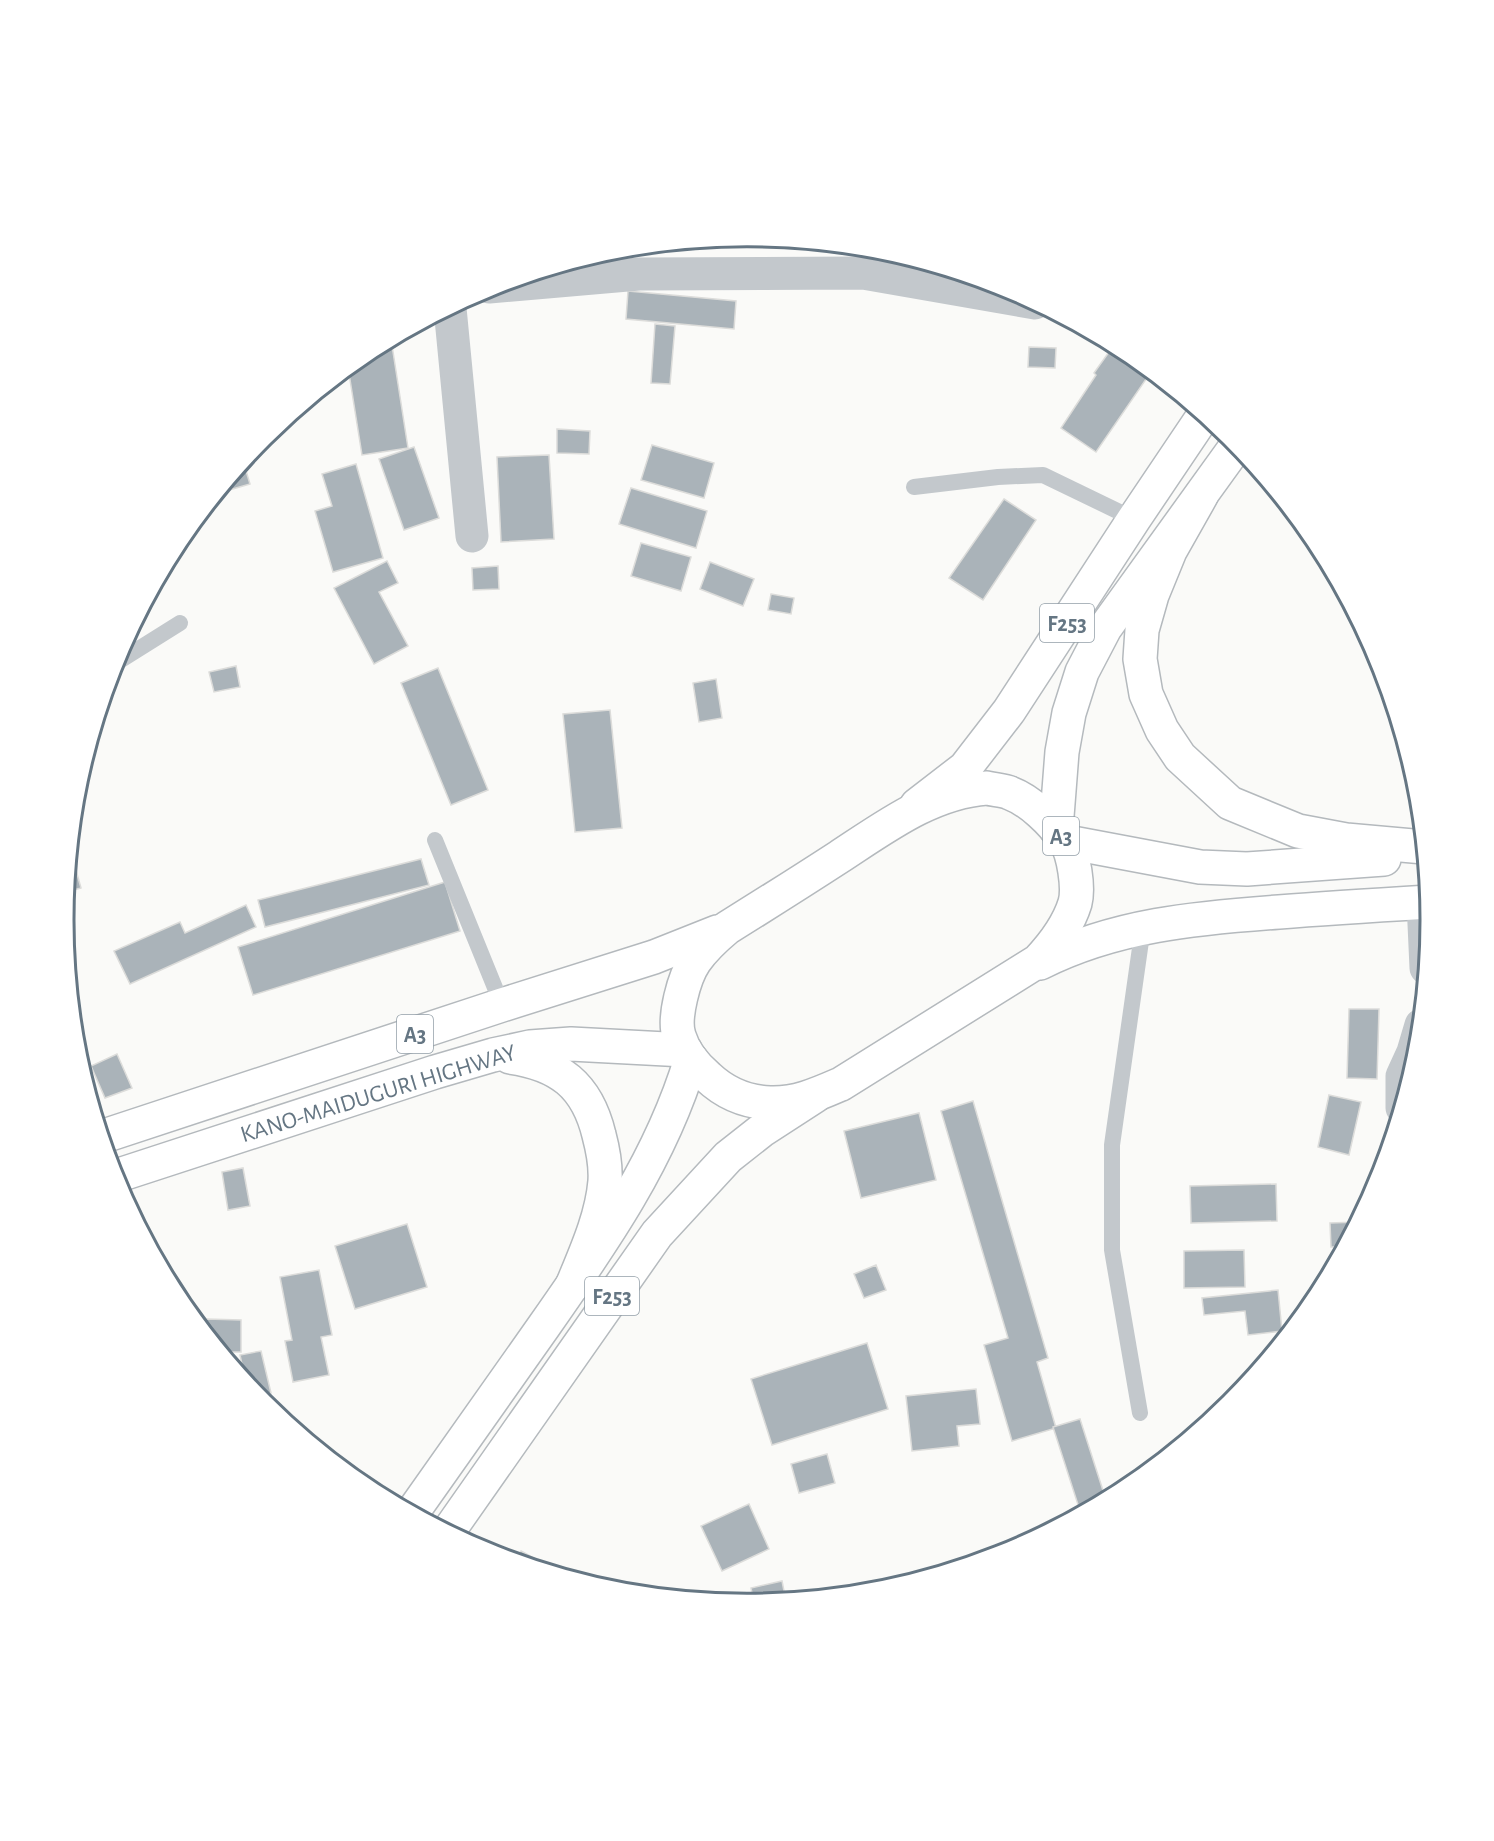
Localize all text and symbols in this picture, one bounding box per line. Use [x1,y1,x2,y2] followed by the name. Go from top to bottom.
[1040,604,1094,642] road number: F253
[1043,817,1079,855] road number: A3
[397,1015,433,1053] road number: A3
[238,1040,519,1147] street label: KANO-MAIDUGURI HIGHWAY
[585,1277,639,1315] road number: F253

